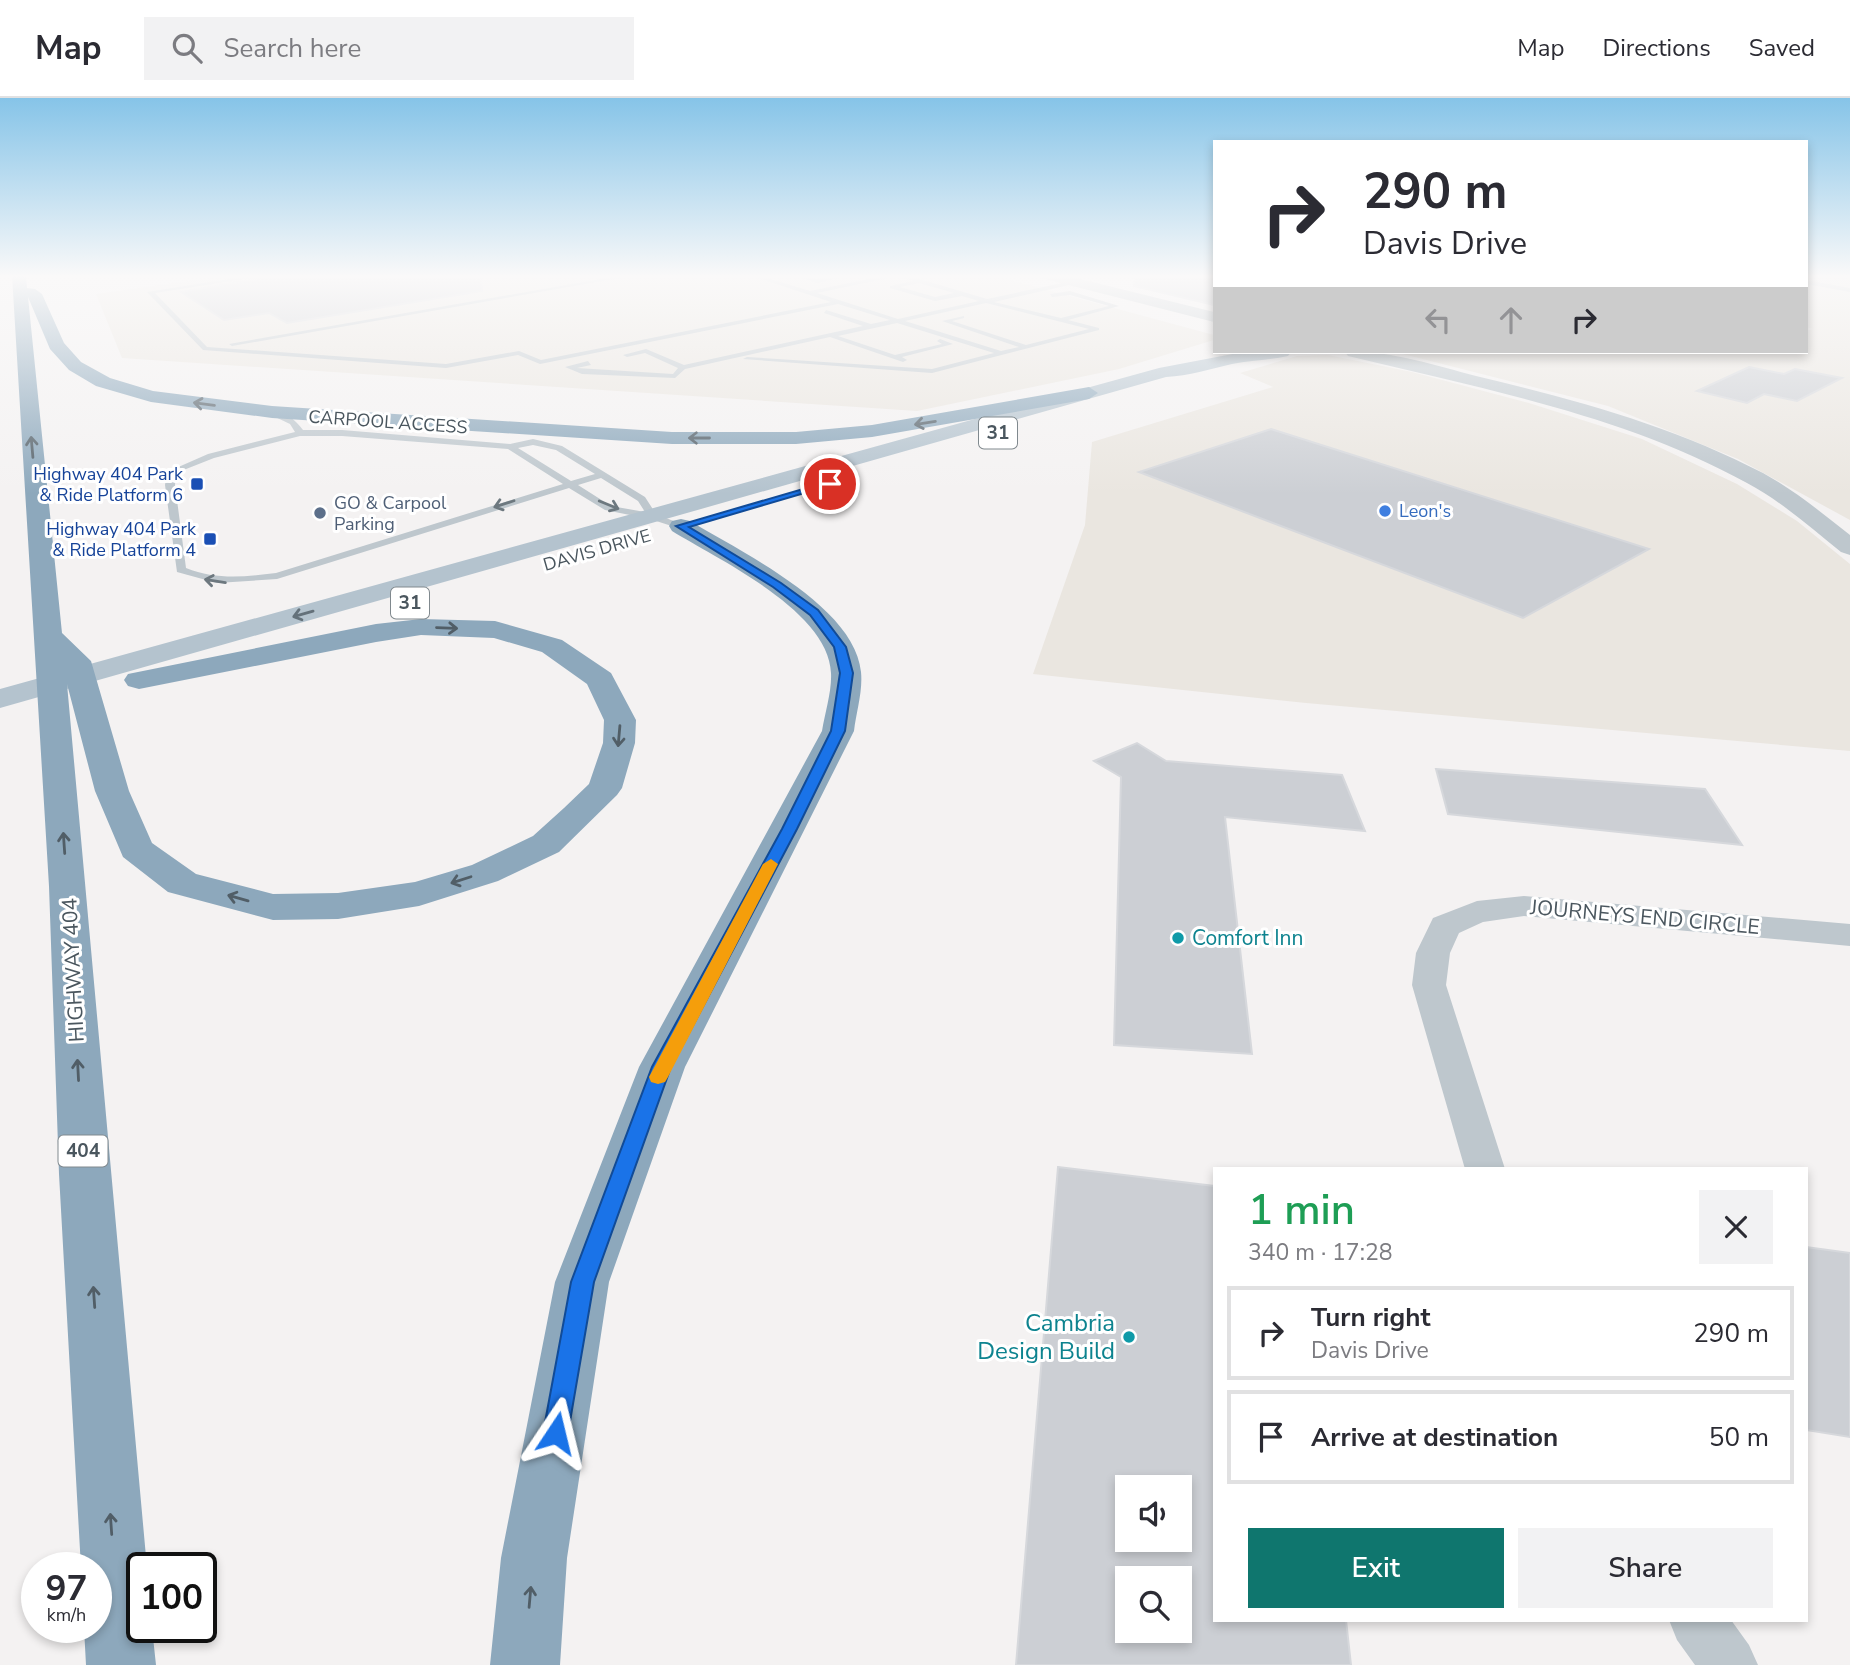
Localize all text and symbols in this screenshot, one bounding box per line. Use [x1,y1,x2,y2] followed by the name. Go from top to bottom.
[144,17,634,80] search box
[35,26,102,71] text: Map
[168,29,206,67] icon: search
[224,31,361,66] text: Search here
[1517,32,1564,64] text: Map
[1602,32,1711,64] text: Directions
[1749,32,1815,64] text: Saved
[1363,158,1507,225] text: 290 m
[1248,168,1339,259] icon: right
[1363,222,1527,265] text: Davis Drive
[1419,301,1457,339] icon: left
[1492,301,1530,339] icon: ahead
[1565,301,1603,339] icon: right
[193,398,216,411] one-way arrow
[308,404,468,440] street label: CARPOOL ACCESS
[914,416,937,429] one-way arrow
[979,418,1017,448] road number: 31
[687,431,710,445] one-way arrow
[25,437,38,459] one-way arrow
[800,454,860,514] pin
[33,462,184,507] place label: Highway 404 Park & Ride Platform 6
[811,465,849,503] icon: arrive
[189,476,205,492] marker: Highway 404 Park & Ride Platform 6
[334,491,447,536] place label: GO & Carpool Parking
[494,499,516,511] one-way arrow
[1399,499,1451,523] place label: Leon's
[597,500,619,513] one-way arrow
[1377,503,1393,519] marker: Leon's
[312,505,328,521] marker: GO & Carpool Parking
[46,517,197,562] place label: Highway 404 Park & Ride Platform 4
[540,523,654,577] street label: DAVIS DRIVE
[202,531,218,547] marker: Highway 404 Park & Ride Platform 4
[204,574,227,587] one-way arrow
[391,588,429,618] road number: 31
[292,608,315,621] one-way arrow
[436,621,459,635] one-way arrow
[612,725,625,747] one-way arrow
[57,832,70,855] one-way arrow
[450,875,472,888] one-way arrow
[227,890,249,903] one-way arrow
[1528,893,1761,941] street label: JOURNEYS END CIRCLE
[55,897,91,1043] street label: HIGHWAY 404
[1192,924,1303,952] place label: Comfort Inn
[1170,930,1186,946] marker: Comfort Inn
[72,1059,85,1082] one-way arrow
[58,1135,108,1166] road number: 404
[1248,1182,1355,1239] text: 1 min
[1699,1190,1773,1264] button: close
[1248,1237,1393,1268] text: 340 m · 17:28
[87,1286,100,1309] one-way arrow
[1311,1300,1430,1335] text: Turn right
[977,1307,1115,1367] place label: Cambria Design Build
[1252,1314,1290,1352] icon: right
[1693,1316,1769,1351] text: 290 m
[1121,1329,1137,1345] marker: Cambria Design Build
[1311,1335,1429,1366] text: Davis Drive
[519,1396,593,1470] position arrow
[1252,1418,1290,1456] icon: arrive
[1311,1420,1558,1455] text: Arrive at destination
[1709,1420,1769,1455] text: 50 m
[1115,1475,1192,1643] map controls
[1115,1475,1192,1552] button: sound
[104,1513,117,1535] one-way arrow
[1248,1528,1504,1608] button: Exit
[1518,1528,1773,1608] button: Share
[126,1552,217,1643] speed limit sign: 100
[45,1565,88,1612] text: 97
[1115,1566,1192,1643] button: search
[524,1586,537,1609] one-way arrow
[47,1603,86,1627] text: km/h

